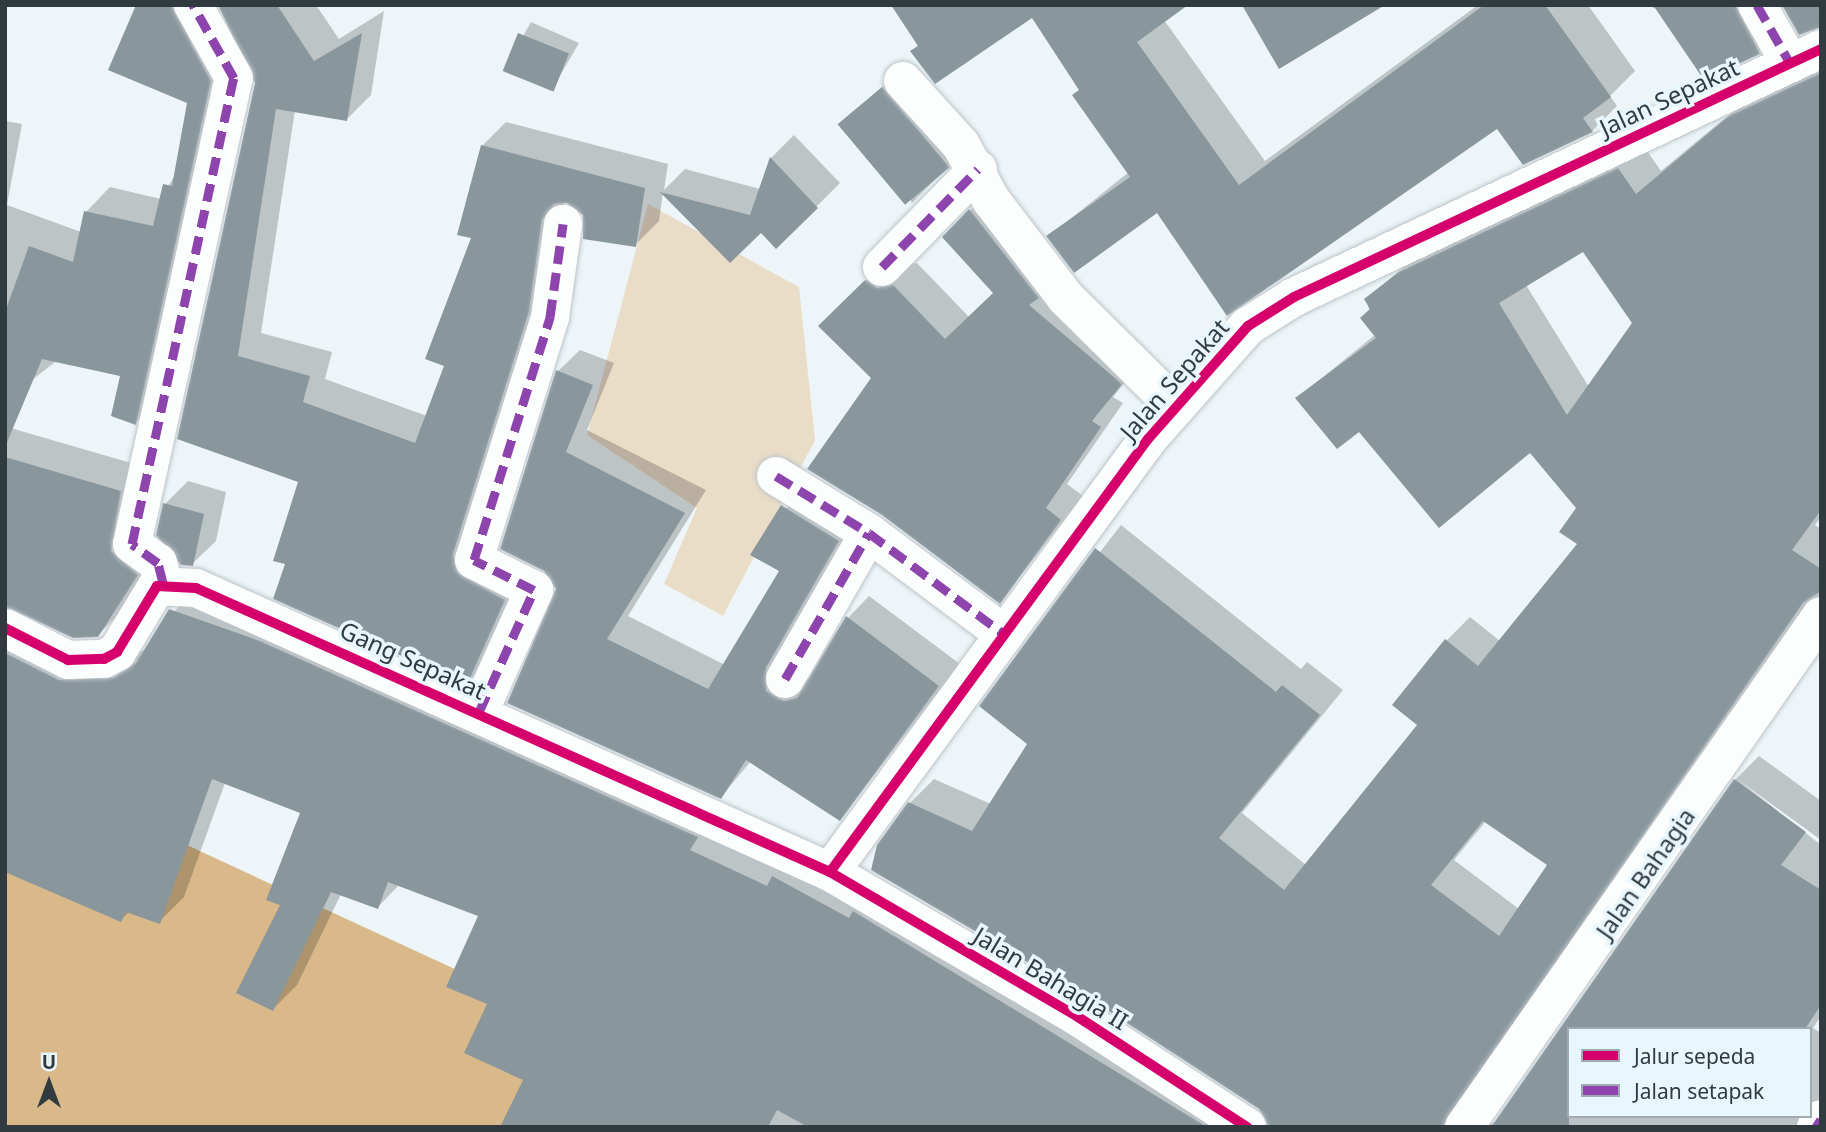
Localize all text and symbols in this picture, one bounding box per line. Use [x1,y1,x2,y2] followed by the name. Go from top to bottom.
[1595,52,1743,142] street label: Jalan Sepakat
[1114,313,1234,445] street label: Jalan Sepakat
[336,615,490,705] street label: Gang Sepakat
[1589,802,1701,944] street label: Jalan Bahagia
[969,921,1133,1035] street label: Jalan Bahagia II
[1567,1027,1812,1118] legend
[1634,1042,1755,1070] text: Jalur sepeda
[14,1048,84,1118] north arrow
[42,1049,56,1075] text: U
[1634,1077,1764,1105] text: Jalan setapak

